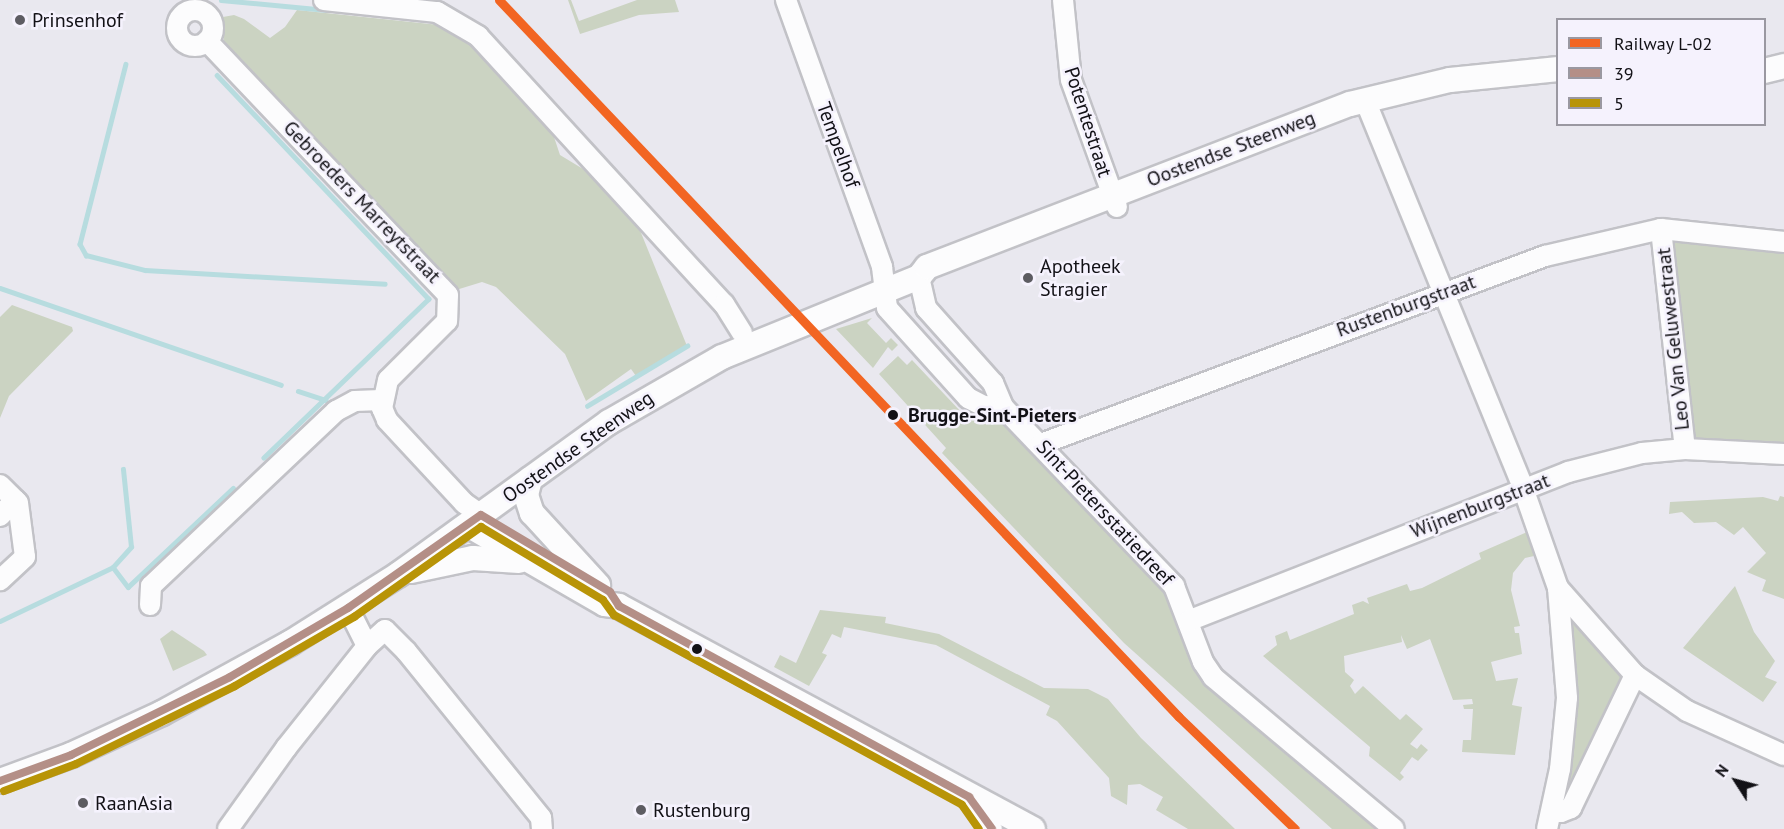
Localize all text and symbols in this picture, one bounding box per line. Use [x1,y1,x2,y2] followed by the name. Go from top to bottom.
[32,8,123,32] place label: Prinsenhof
[13,13,27,27] marker: Prinsenhof
[1556,18,1766,126] legend
[1614,32,1712,55] text: Railway L-02
[1614,62,1634,85] text: 39
[1059,64,1117,180] street label: Potentestraat
[1614,92,1624,115] text: 5
[811,99,865,191] street label: Tempelhof
[1143,106,1319,192] street label: Oostendse Steenweg
[278,116,446,288] street label: Gebroeders Marreytstraat
[1651,246,1695,432] street label: Leo Van Geluwestraat
[1040,254,1121,301] place label: Apotheek Stragier
[1333,270,1479,342] street label: Rustenburgstraat
[1021,271,1035,285] marker: Apotheek Stragier
[498,386,658,508] street label: Oostendse Steenweg
[908,403,1077,427] place label: Brugge-Sint-Pieters
[883,405,903,425] marker: Brugge-Sint-Pieters
[1031,435,1179,591] street label: Sint-Pietersstatiedreef
[1407,468,1553,544] street label: Wijnenburgstraat
[691,643,703,655] unlabelled marker
[1706,751,1766,811] north arrow
[1710,760,1733,781] text: N
[95,791,173,815] place label: RaanAsia
[76,796,90,810] marker: RaanAsia
[653,798,751,822] place label: Rustenburg
[634,803,648,817] marker: Rustenburg

